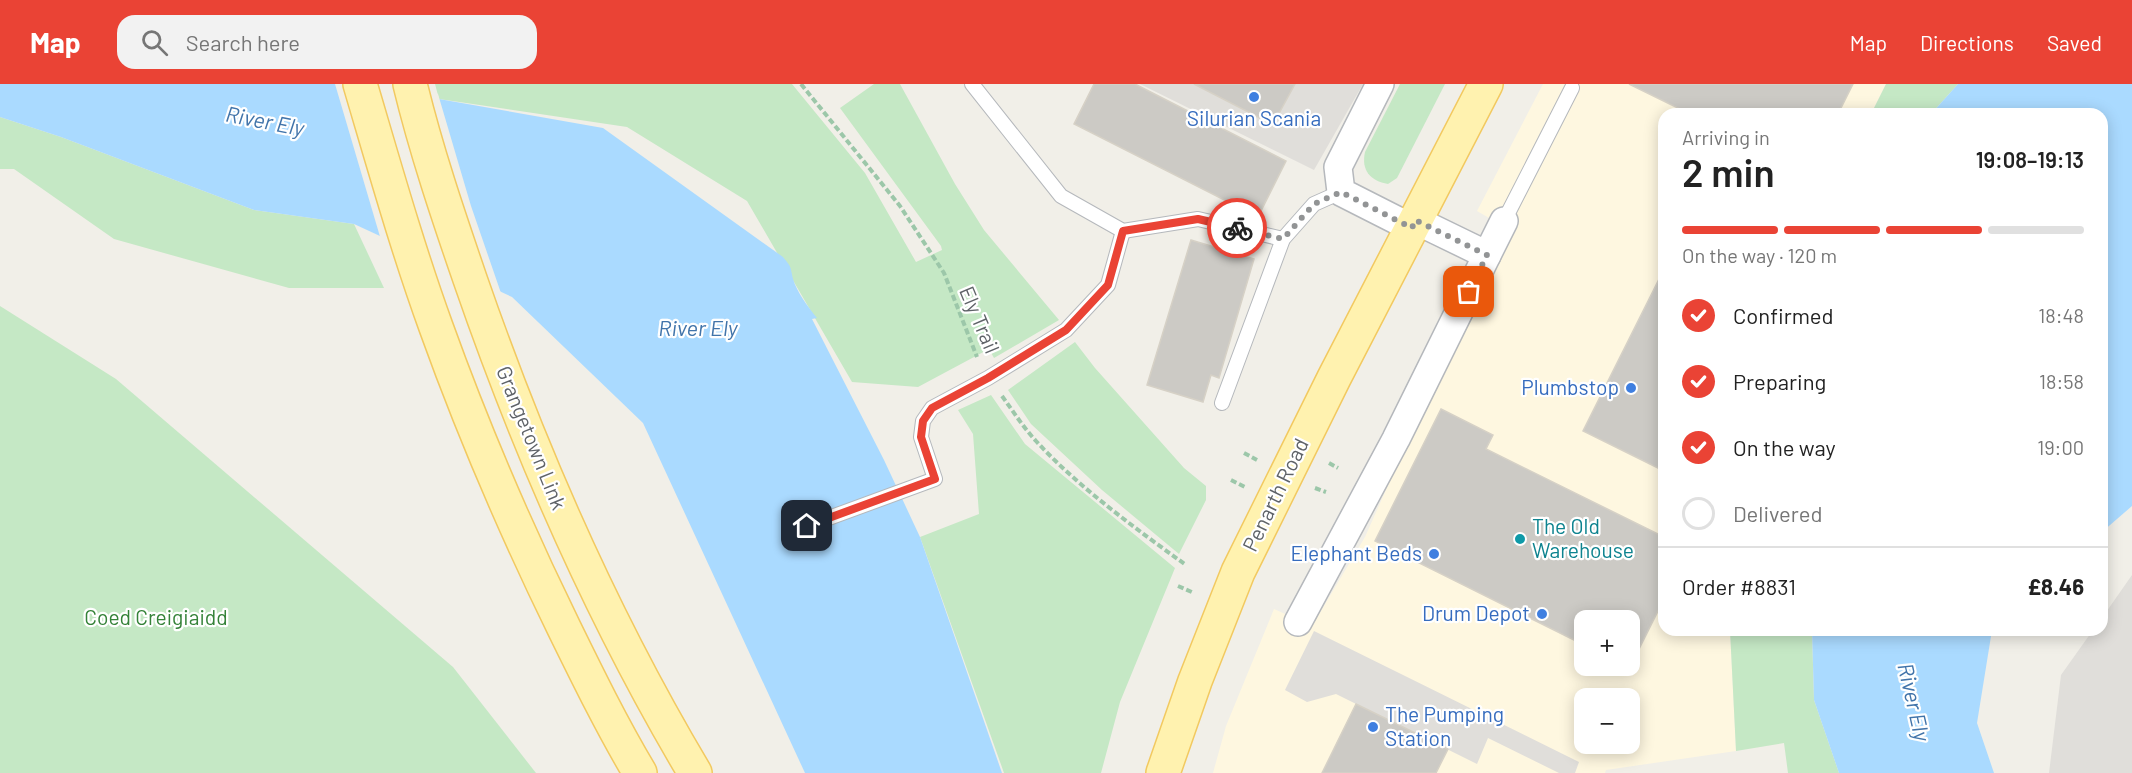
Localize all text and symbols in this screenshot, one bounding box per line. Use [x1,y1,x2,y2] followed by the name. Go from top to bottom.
[117,15,537,69] search box
[30,25,81,59] text: Map
[138,26,171,59] icon: search
[186,29,300,55] text: Search here
[1850,30,1887,55] text: Map
[1920,30,2014,55] text: Directions
[2047,30,2102,55] text: Saved
[1247,90,1261,104] marker: Silurian Scania
[224,100,308,141] water label: River Ely
[1187,105,1321,130] place label: Silurian Scania
[1682,125,1770,149] text: Arriving in
[1976,146,2084,172] text: 19:08–19:13
[1682,148,1775,195] text: 2 min
[1207,198,1267,258] courier
[1221,212,1254,245] icon: bike
[1682,243,1837,267] text: On the way · 120 m
[1443,266,1494,317] pin
[1452,275,1485,308] icon: bag
[955,282,1006,357] street label: Ely Trail
[1682,299,1715,332] icon: check
[1733,302,1833,328] text: Confirmed
[2038,303,2084,327] text: 18:48
[658,314,739,340] water label: River Ely
[492,362,573,513] street label: Grangetown Link
[1682,365,1715,398] icon: check
[1733,368,1826,394] text: Preparing
[2039,369,2084,393] text: 18:58
[1521,374,1619,399] place label: Plumbstop
[1624,381,1638,395] marker: Plumbstop
[1682,431,1715,464] icon: check
[1236,434,1313,555] street label: Penarth Road
[1733,434,1836,460] text: On the way
[2037,435,2084,459] text: 19:00
[781,500,832,551] pin
[1733,500,1822,526] text: Delivered
[790,509,823,542] icon: home
[1532,513,1634,562] place label: The Old Warehouse
[1513,532,1527,546] marker: The Old Warehouse
[1291,540,1422,565] place label: Elephant Beds
[1427,547,1441,561] marker: Elephant Beds
[1682,573,1796,599] text: Order #8831
[2028,573,2084,599] text: £8.46
[1422,600,1530,625] place label: Drum Depot
[84,604,228,629] park label: Coed Creigiaidd
[1535,607,1549,621] marker: Drum Depot
[1574,610,1640,754] map controls
[1574,610,1640,676] button: +
[1893,660,1937,744] water label: River Ely
[1574,688,1640,754] button: −
[1385,701,1504,750] place label: The Pumping Station
[1366,720,1380,734] marker: The Pumping Station

